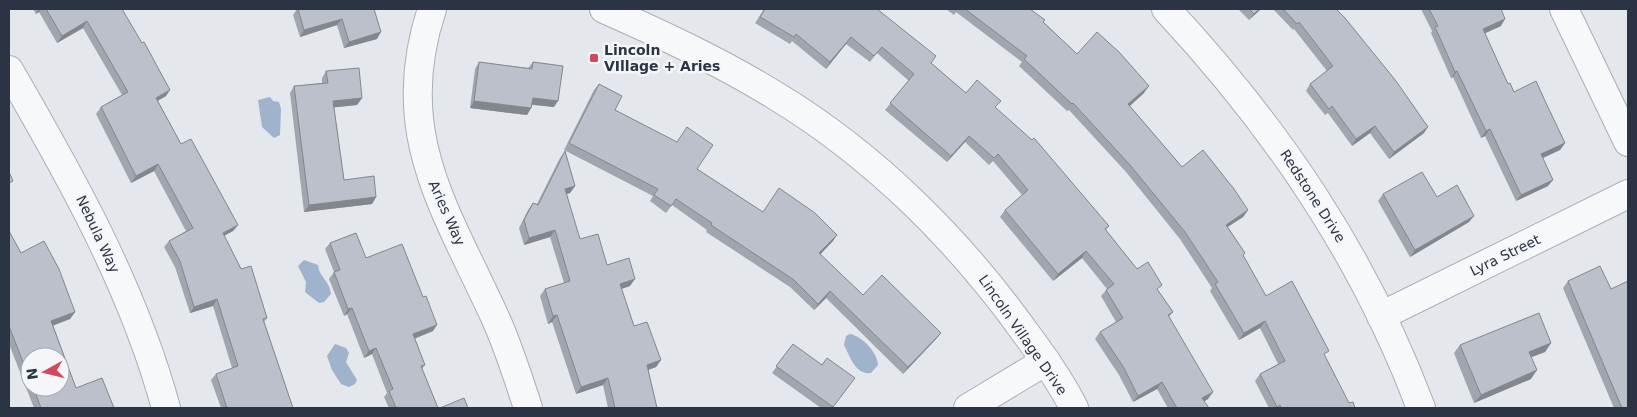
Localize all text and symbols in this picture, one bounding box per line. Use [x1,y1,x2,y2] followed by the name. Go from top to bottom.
[604,42,720,74] place label: Lincoln VIllage + Aries
[588,52,600,64] marker: Lincoln VIllage + Aries
[1277,147,1349,245] street label: Redstone Drive
[426,178,468,248] street label: Aries Way
[73,193,123,275] street label: Nebula Way
[1467,231,1543,279] street label: Lyra Street
[975,272,1071,398] street label: Lincoln Village Drive
[20,347,70,397] north arrow
[23,367,41,381] text: N

